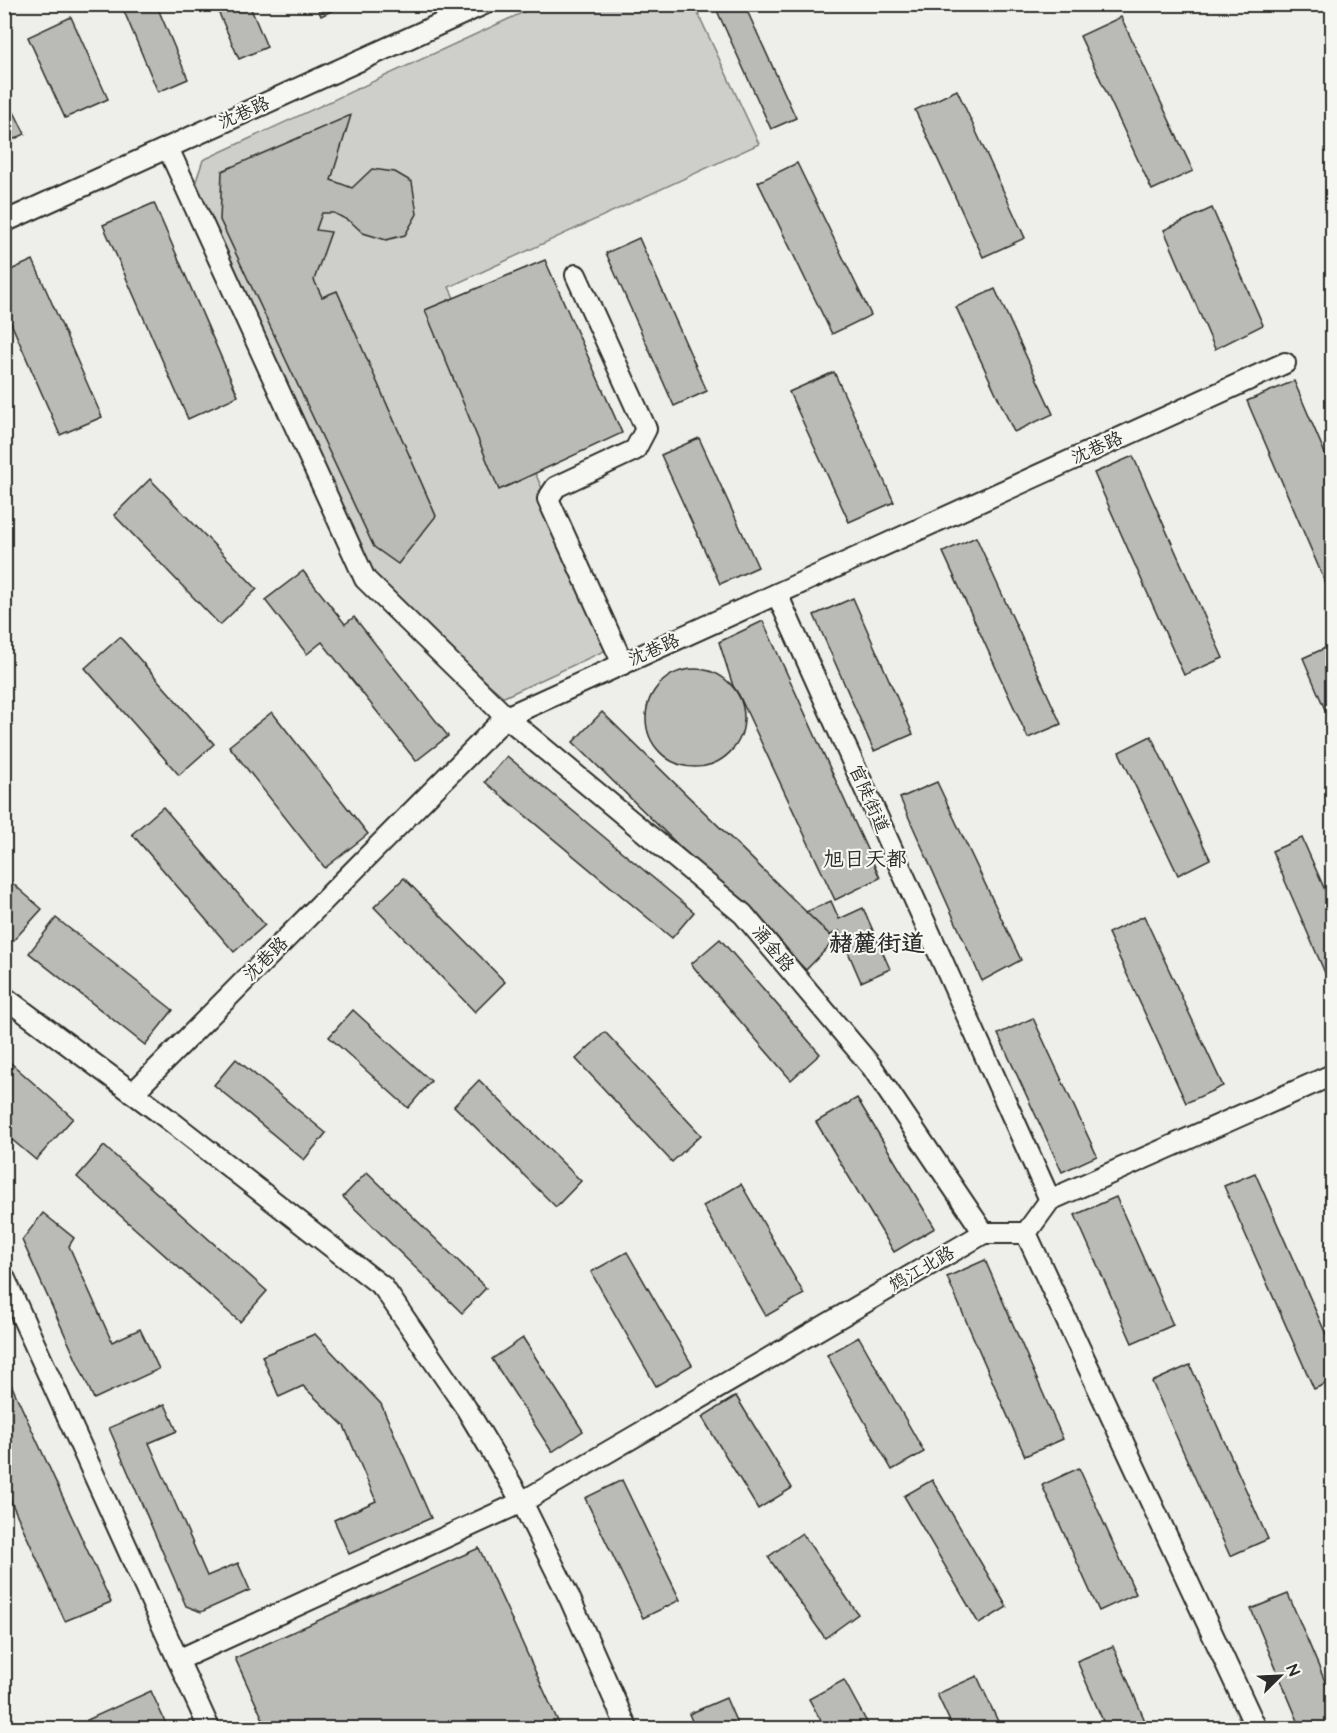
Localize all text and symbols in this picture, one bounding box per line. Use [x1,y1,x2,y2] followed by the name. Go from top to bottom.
[214,91,274,135] street label: 沈巷路
[1067,426,1127,470] street label: 沈巷路
[624,628,684,672] street label: 沈巷路
[843,761,895,837] street label: 官陡街道
[823,845,907,874] district label: 旭日天都
[746,920,800,978] street label: 涌金路
[829,927,925,961] district label: 赭麓街道
[238,931,294,987] street label: 沈巷路
[885,1240,959,1298] street label: 鸩江北路
[1250,1646,1310,1706] north arrow
[1281,1661,1305,1679] text: N

